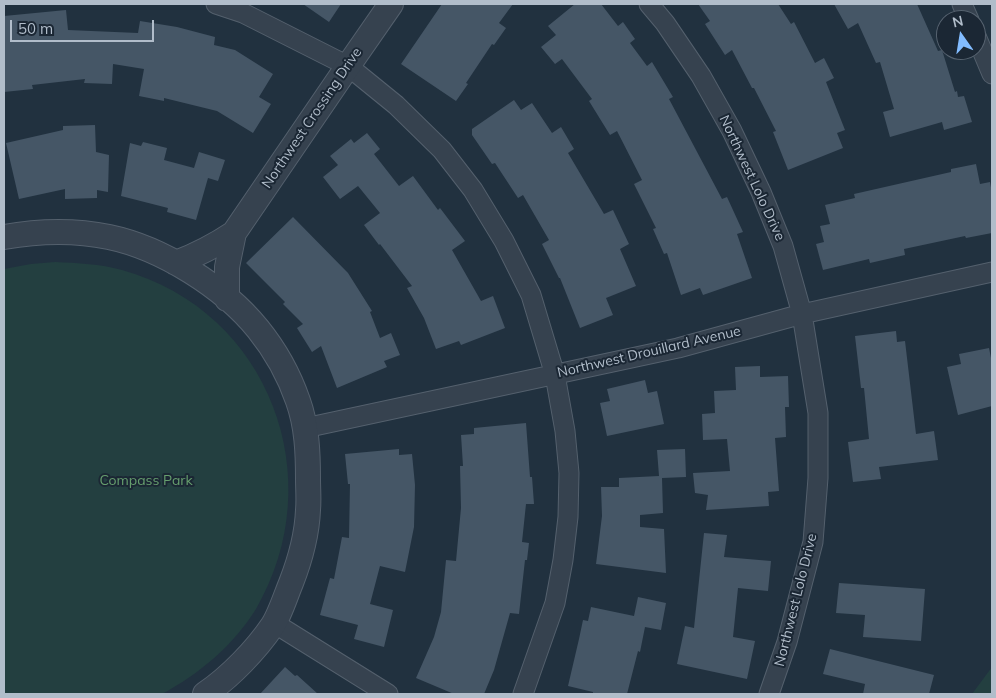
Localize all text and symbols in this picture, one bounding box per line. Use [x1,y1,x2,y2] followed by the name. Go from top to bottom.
[12,10,156,42] scale bar
[936,10,986,60] north arrow
[951,11,965,31] text: N
[18,19,53,38] text: 50 m
[259,45,365,191] street label: Northwest Crossing Drive
[716,113,788,243] street label: Northwest Lolo Drive
[556,323,742,381] street label: Northwest Drouillard Avenue
[99,473,193,489] park label: Compass Park
[771,532,821,668] street label: Northwest Lolo Drive

